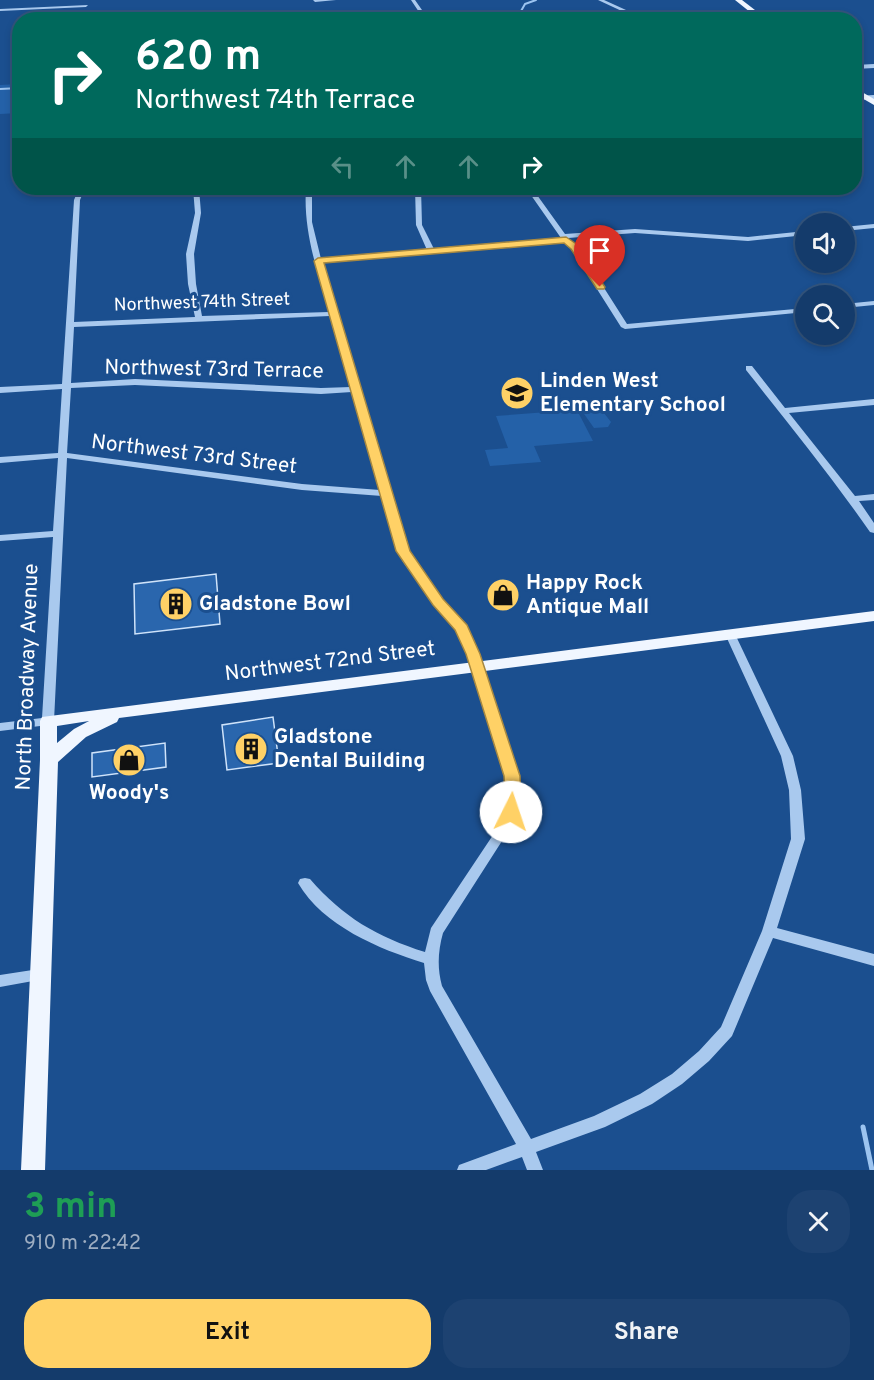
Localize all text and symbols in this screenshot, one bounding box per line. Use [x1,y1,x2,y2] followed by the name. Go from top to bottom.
[135,32,261,85] text: 620 m
[36,36,114,114] icon: right
[135,84,415,118] text: Northwest 74th Terrace
[326,150,359,183] icon: left
[389,150,422,183] icon: ahead
[452,150,485,183] icon: ahead
[515,150,548,183] icon: right
[795,213,855,345] map controls
[795,213,855,273] button: sound
[574,225,625,287] pin
[583,234,616,267] icon: arrive
[795,285,855,345] button: search
[113,288,291,318] street label: Northwest 74th Street
[104,355,324,385] street label: Northwest 73rd Terrace
[540,368,726,419] place label: Linden West Elementary School
[499,375,535,411] school or university icon: Linden West Elementary School
[90,429,298,481] street label: Northwest 73rd Street
[11,563,45,791] street label: North Broadway Avenue
[526,570,649,621] place label: Happy Rock Antique Mall
[485,577,521,613] shop icon: Happy Rock Antique Mall
[158,586,194,622] building icon: Gladstone Bowl
[199,591,351,618] place label: Gladstone Bowl
[223,636,437,688] street label: Northwest 72nd Street
[274,724,425,775] place label: Gladstone Dental Building
[233,731,269,767] building icon: Gladstone Dental Building
[111,742,147,778] shop icon: Woody's
[89,780,169,807] place label: Woody's
[479,780,543,844] position arrow
[24,1185,118,1231] text: 3 min
[787,1190,850,1253] button: close
[24,1231,141,1257] text: 910 m · 22:42
[24,1299,431,1368] button: Exit
[443,1299,850,1368] button: Share

